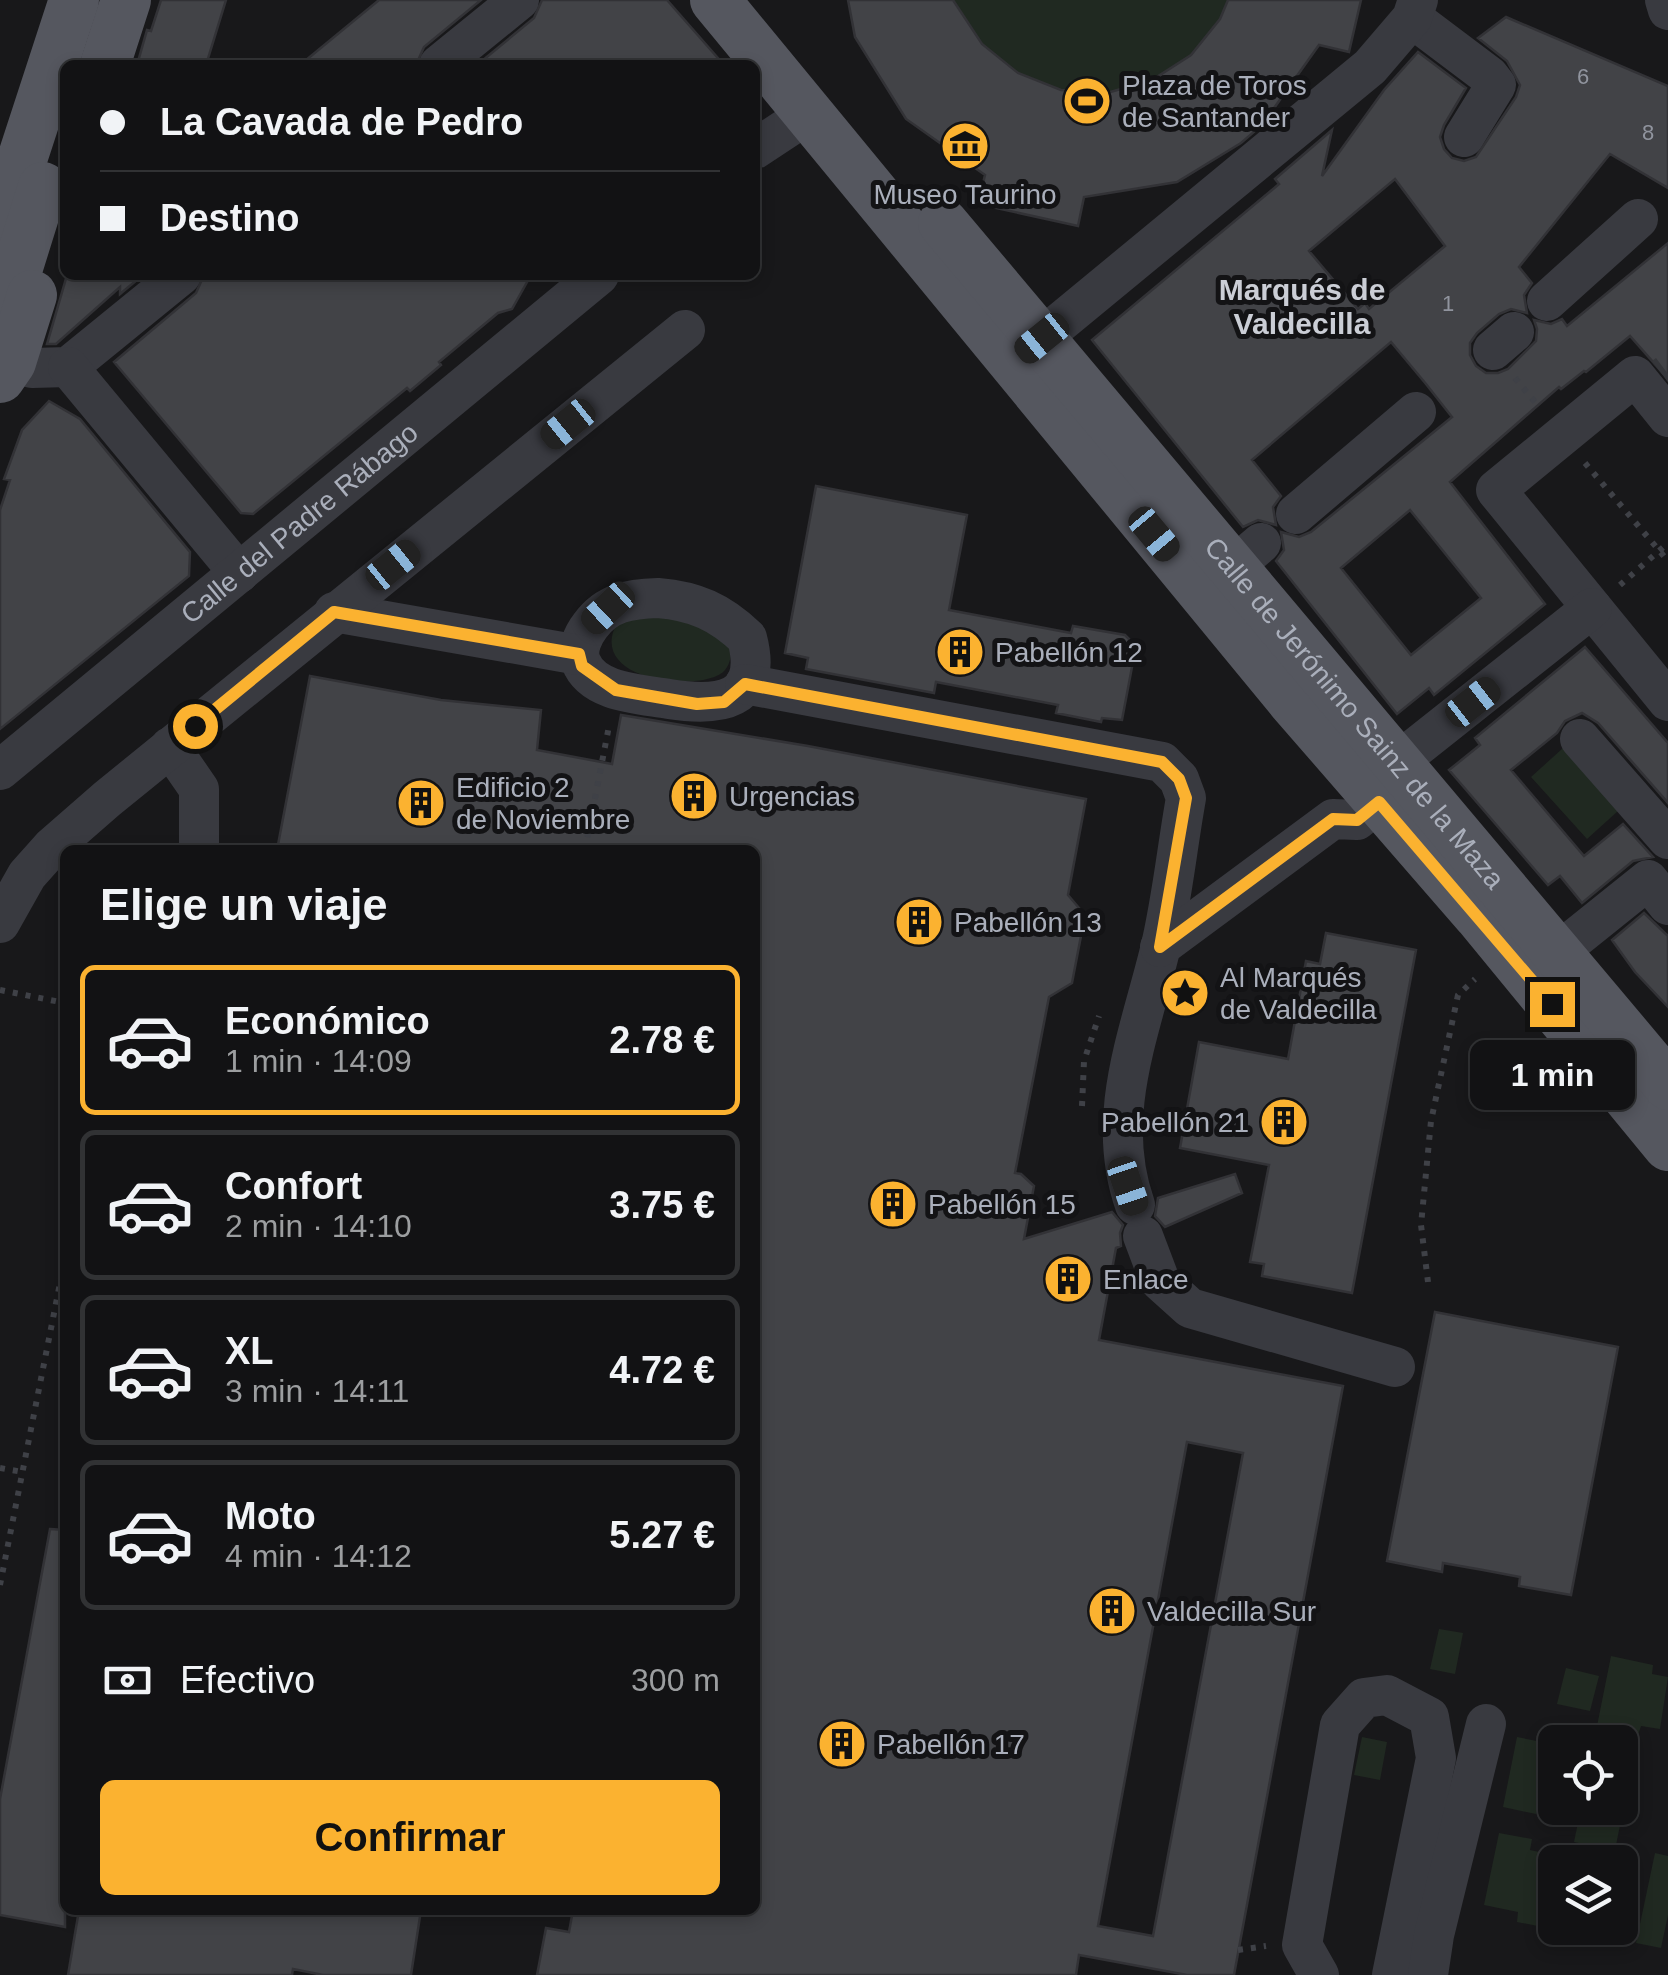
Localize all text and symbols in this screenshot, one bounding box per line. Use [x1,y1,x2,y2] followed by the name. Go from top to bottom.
[1577,64,1589,89] house number: 6
[1122,70,1307,133] place label: Plaza de Toros de Santander
[1061,75,1113,127] sports icon: Plaza de Toros de Santander
[160,101,523,143] text: La Cavada de Pedro
[939,120,991,172] museum icon: Museo Taurino
[1642,120,1654,145] house number: 8
[873,179,1057,210] place label: Museo Taurino
[160,197,299,239] text: Destino
[1219,273,1385,340] district label: Marqués de Valdecilla
[1442,291,1454,316] house number: 1
[1009,307,1075,369] car
[535,393,601,455] car
[175,416,424,630] street label: Calle del Padre Rábago
[1123,501,1185,567] car
[1199,531,1511,895] street label: Calle de Jerónimo Sainz de la Maza
[360,534,426,596] car
[576,577,640,639] car
[934,626,986,678] building icon: Pabellón 12
[995,637,1143,668] place label: Pabellón 12
[1440,672,1506,732] car
[173,704,218,749] route start
[668,770,720,822] building icon: Urgencias
[456,772,630,835] place label: Edificio 2 de Noviembre
[395,777,447,829] building icon: Edificio 2 de Noviembre
[729,781,855,812] place label: Urgencias
[100,879,388,930] text: Elige un viaje
[893,896,945,948] building icon: Pabellón 13
[954,907,1102,938] place label: Pabellón 13
[1220,962,1377,1025] place label: Al Marqués de Valdecilla
[1159,967,1211,1019] place icon: Al Marqués de Valdecilla
[1530,982,1575,1027] route end
[105,995,195,1085] icon: car
[225,1000,430,1042] text: Económico
[609,1019,715,1061] text: 2.78 €
[1470,1039,1634,1109] callout: 1 min
[225,1043,412,1079] text: 1 min · 14:09
[1511,1057,1594,1093] text: 1 min
[1258,1096,1310,1148] building icon: Pabellón 21
[1101,1107,1249,1138] place label: Pabellón 21
[1104,1153,1152,1219] car
[105,1160,195,1250] icon: car
[225,1165,362,1207] text: Confort
[867,1178,919,1230] building icon: Pabellón 15
[609,1184,715,1226] text: 3.75 €
[928,1189,1076,1220] place label: Pabellón 15
[225,1208,412,1244] text: 2 min · 14:10
[1042,1253,1094,1305] building icon: Enlace
[1103,1264,1189,1295] place label: Enlace
[105,1325,195,1415] icon: car
[225,1330,274,1372] text: XL
[609,1349,715,1391] text: 4.72 €
[225,1373,409,1409] text: 3 min · 14:11
[105,1490,195,1580] icon: car
[225,1495,316,1537] text: Moto
[609,1514,715,1556] text: 5.27 €
[225,1538,412,1574] text: 4 min · 14:12
[1086,1585,1138,1637] building icon: Valdecilla Sur
[1147,1596,1316,1627] place label: Valdecilla Sur
[100,1653,155,1708] icon: cash
[180,1659,315,1701] text: Efectivo
[631,1662,720,1698] text: 300 m
[816,1718,868,1770] building icon: Pabellón 17
[1538,1725,1638,1945] map controls
[1538,1725,1638,1825] button: locate
[877,1729,1025,1760] place label: Pabellón 17
[100,1780,720,1895] button: Confirmar
[1538,1845,1638,1945] button: layers

